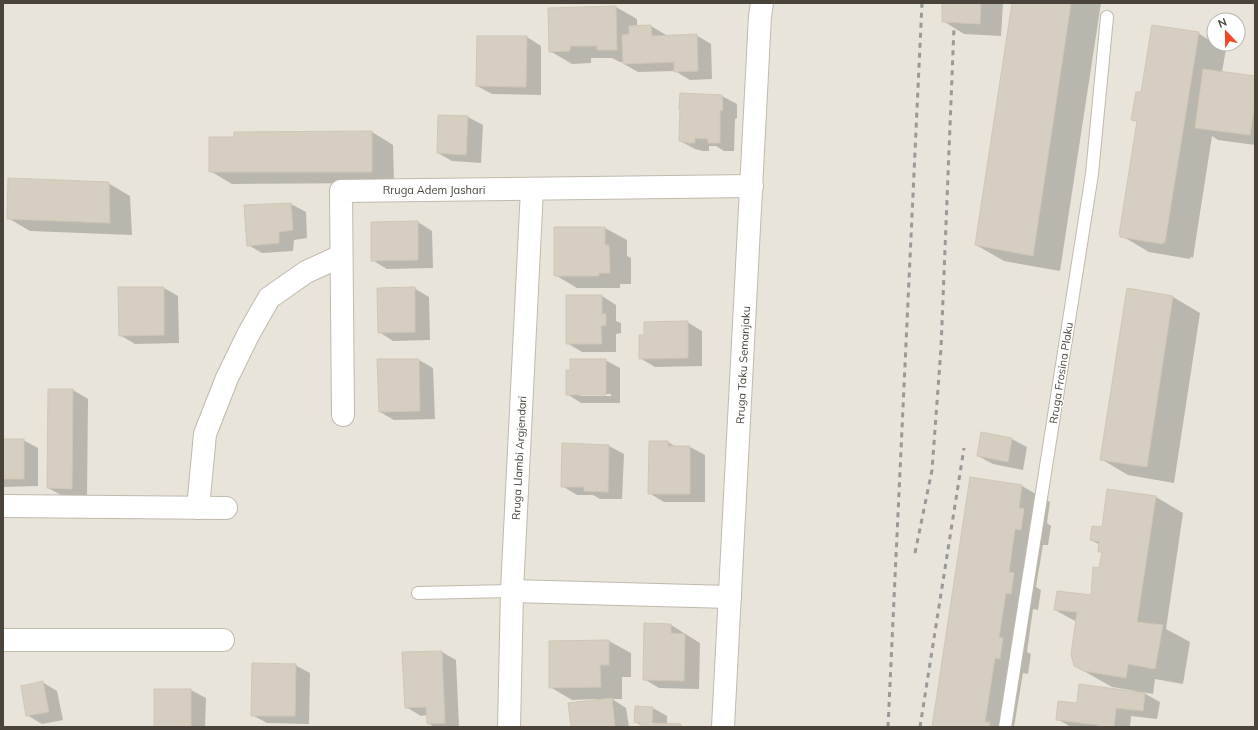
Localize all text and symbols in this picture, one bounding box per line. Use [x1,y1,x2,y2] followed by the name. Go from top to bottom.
[1206,12,1246,52] north arrow
[1216,15,1229,31] text: N
[383,183,485,197] street label: Rruga Adem Jashari
[733,306,753,424] street label: Rruga Taku Semanjaku
[1046,321,1076,425] street label: Rruga Frosina Plaku
[509,395,529,521] street label: Rruga Llambi Argjendari

